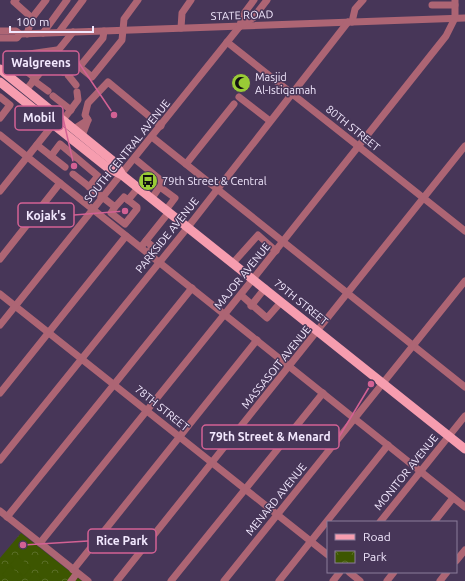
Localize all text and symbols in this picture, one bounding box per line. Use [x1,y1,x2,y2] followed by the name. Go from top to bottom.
[10,8,93,34] scale bar
[210,8,274,22] street label: STATE ROAD
[16,15,49,28] text: 100 m
[3,51,79,75] callout: Walgreens
[11,56,71,69] text: Walgreens
[255,71,316,96] place label: Masjid Al-Istiqamah
[230,72,252,94] mosque icon: Masjid Al-Istiqamah
[82,97,172,205] street label: SOUTH CENTRAL AVENUE
[324,103,382,153] street label: 80TH STREET
[15,106,63,130] callout: Mobil
[23,111,55,124] text: Mobil
[137,170,159,192] bus stop icon: 79th Street & Central
[162,175,267,187] place label: 79th Street & Central
[133,195,201,275] street label: PARKSIDE AVENUE
[18,203,74,227] callout: Kojak's
[26,209,66,222] text: Kojak's
[212,241,272,311] street label: MAJOR AVENUE
[272,277,330,327] street label: 79TH STREET
[239,323,313,411] street label: MASSASOIT AVENUE
[133,383,191,433] street label: 78TH STREET
[202,425,339,449] callout: 79th Street & Menard
[209,430,331,443] text: 79th Street & Menard
[372,432,440,512] street label: MONITOR AVENUE
[243,461,309,537] street label: MENARD AVENUE
[327,521,457,573] legend
[88,529,156,553] callout: Rice Park
[363,530,391,543] text: Road
[96,534,148,547] text: Rice Park
[363,550,387,563] text: Park

